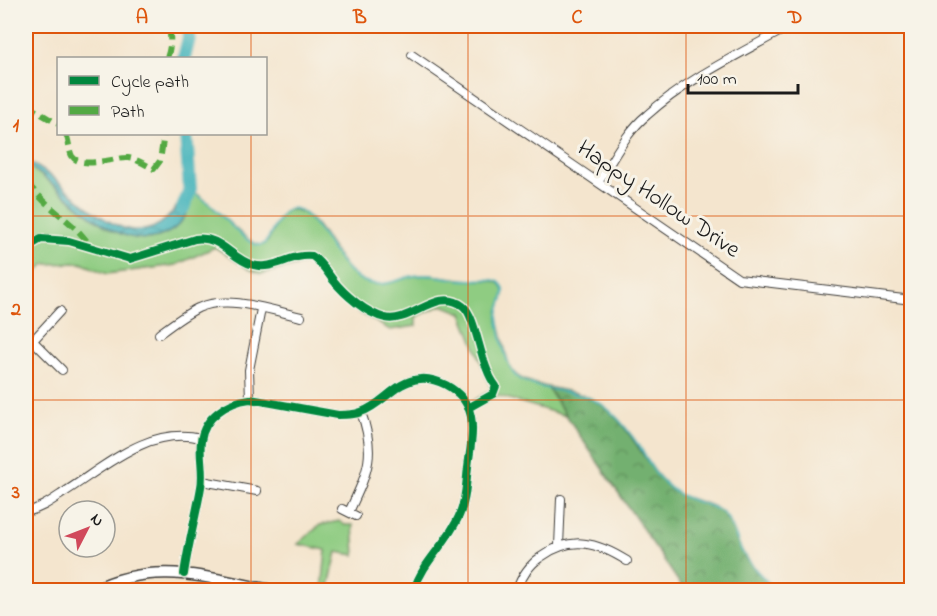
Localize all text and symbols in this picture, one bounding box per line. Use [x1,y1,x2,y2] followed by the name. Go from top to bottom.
[136,4,148,33] text: A
[352,4,367,33] text: B
[572,4,583,33] text: C
[787,4,802,33] text: D
[57,57,267,135] legend
[688,57,798,95] scale bar
[697,67,737,93] text: 100 m
[111,70,189,96] text: Cycle path
[111,100,145,126] text: Path
[13,112,20,141] text: 1
[569,132,747,269] street label: Happy Hollow Drive
[10,296,21,325] text: 2
[11,479,20,508] text: 3
[57,499,117,559] north arrow
[84,508,109,532] text: N

